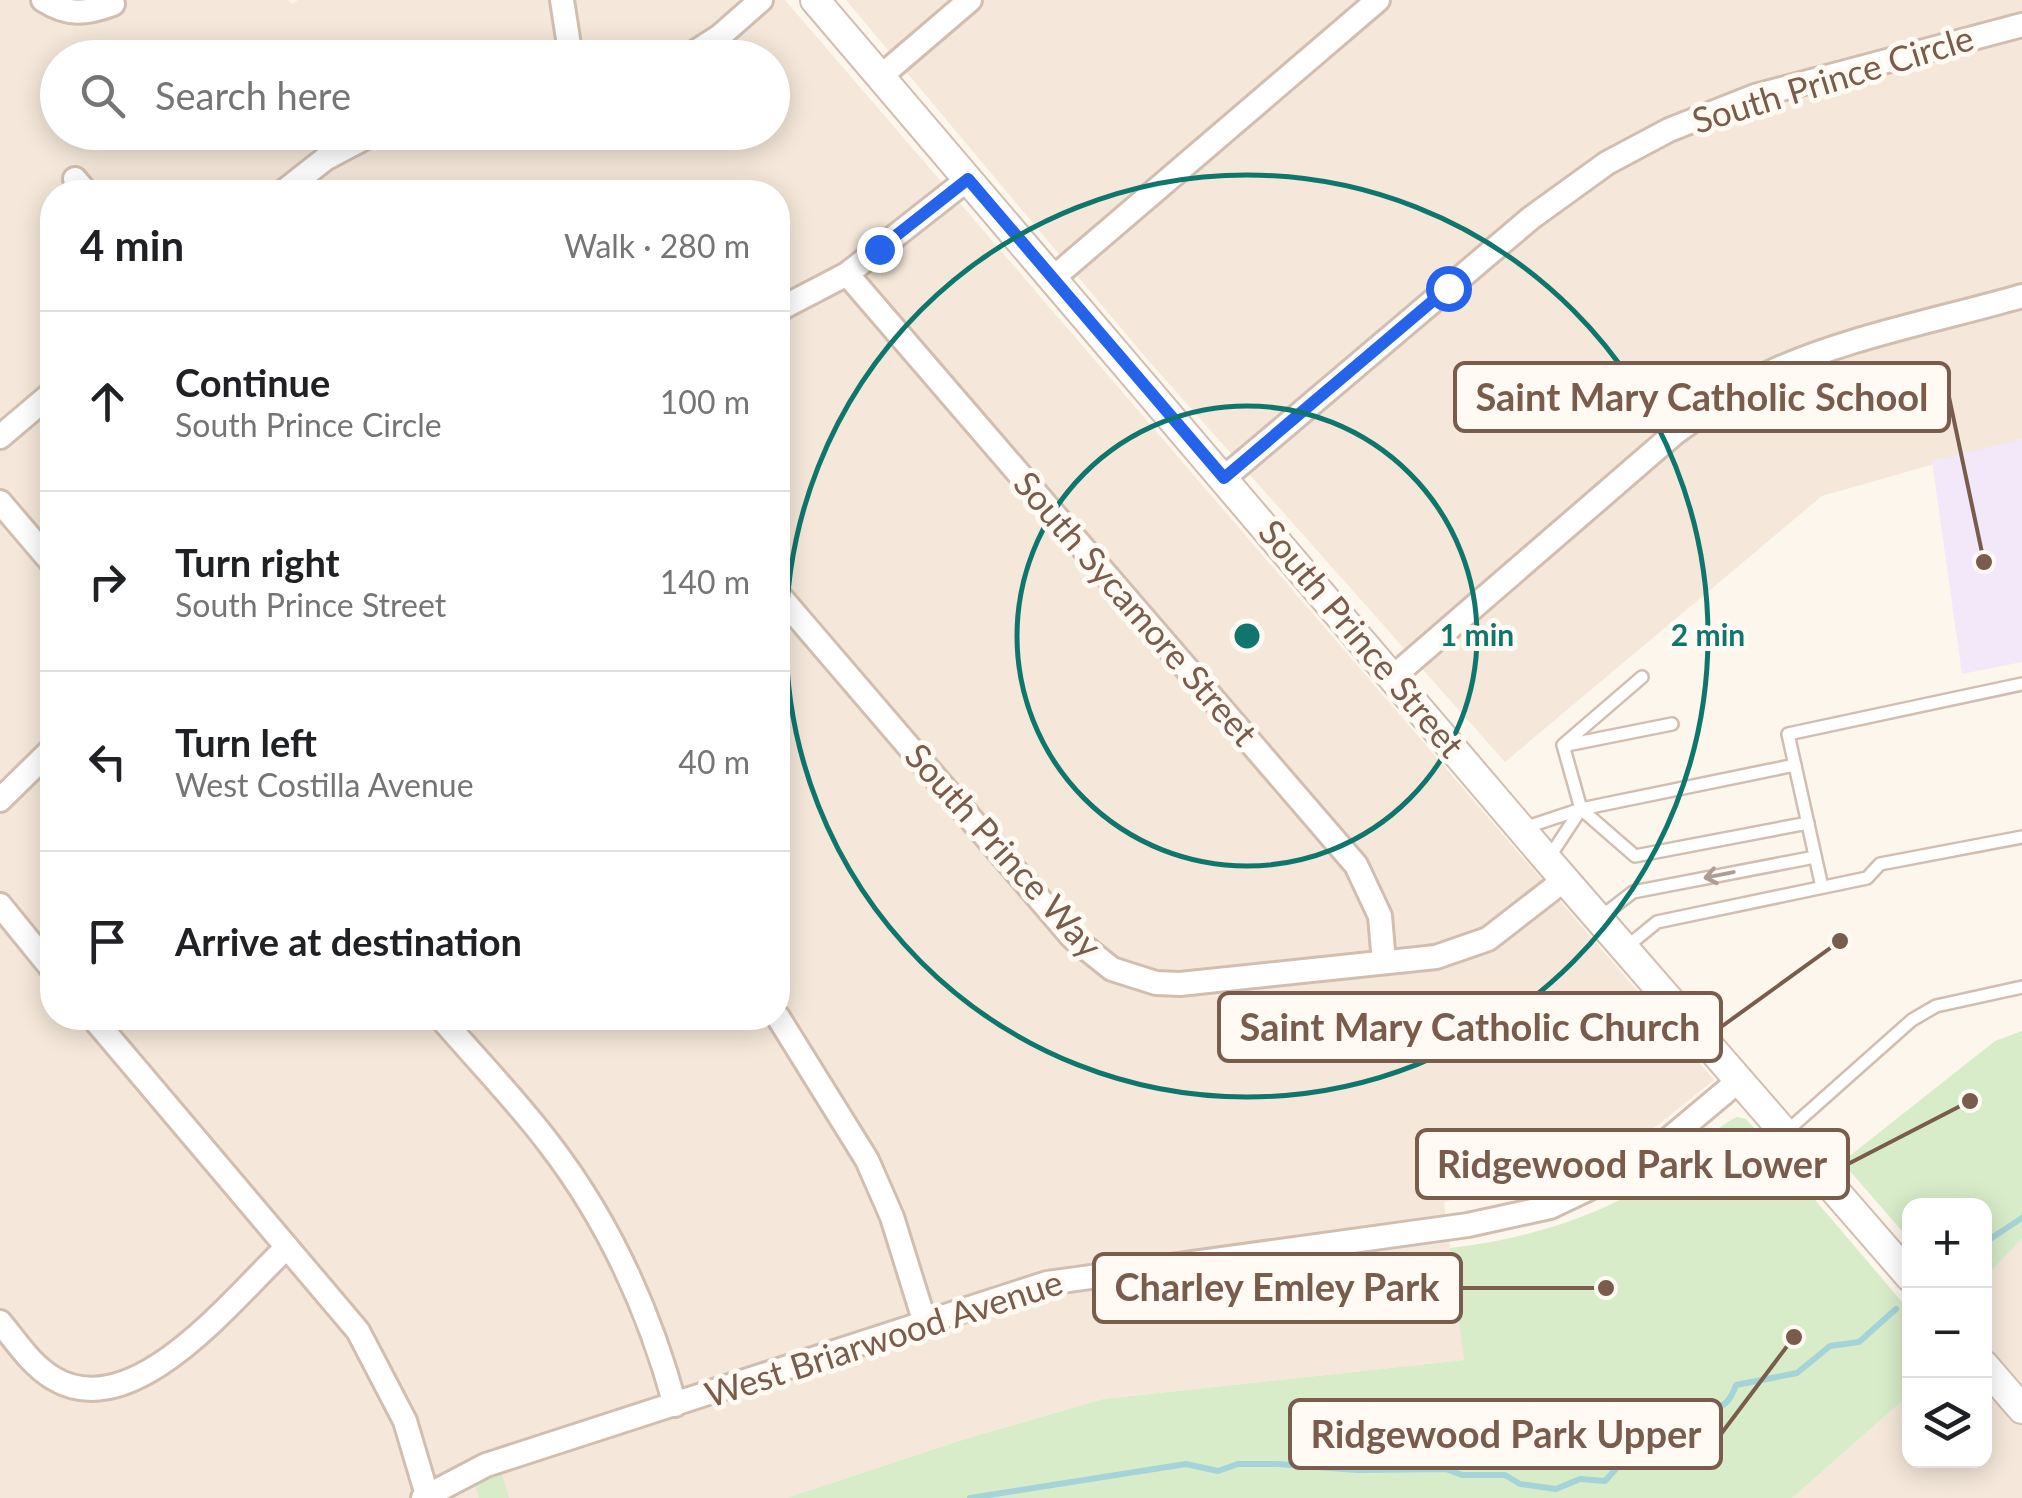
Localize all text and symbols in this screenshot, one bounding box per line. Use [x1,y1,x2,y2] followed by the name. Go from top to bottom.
[1687,15,1978,141] street label: South Prince Circle
[40,40,790,150] search box
[75,68,130,123] icon: search
[155,72,351,118] text: Search here
[80,220,184,270] text: 4 min
[564,226,750,265] text: Walk · 280 m
[857,227,903,273] route end
[1426,266,1472,312] route start
[175,359,330,405] text: Continue
[1455,363,1949,431] callout: Saint Mary Catholic School
[1475,373,1929,419] text: Saint Mary Catholic School
[80,374,135,429] icon: ahead
[660,382,750,421] text: 100 m
[175,405,442,444] text: South Prince Circle
[1006,462,1267,754] street label: South Sycamore Street
[1251,511,1474,765] street label: South Prince Street
[175,539,340,585] text: Turn right
[80,554,135,609] icon: right
[660,562,750,601] text: 140 m
[175,585,446,624] text: South Prince Street
[1440,616,1514,652] text: 1 min
[1671,616,1745,652] text: 2 min
[1229,618,1265,654] centre of rings
[175,719,317,765] text: Turn left
[80,734,135,789] icon: left
[897,734,1112,965] street label: South Prince Way
[678,742,750,781] text: 40 m
[175,765,474,804] text: West Costilla Avenue
[1704,867,1736,886] one-way arrow
[80,914,135,969] icon: arrive
[175,918,522,964] text: Arrive at destination
[1219,993,1721,1061] callout: Saint Mary Catholic Church
[1240,1003,1700,1049] text: Saint Mary Catholic Church
[1417,1130,1848,1198] callout: Ridgewood Park Lower
[1437,1140,1828,1186] text: Ridgewood Park Lower
[1902,1198,1992,1468] map controls
[1902,1198,1992,1288] button: +
[1094,1254,1461,1322] callout: Charley Emley Park
[699,1259,1067,1415] street label: West Briarwood Avenue
[1114,1263,1440,1309] text: Charley Emley Park
[1902,1288,1992,1378] button: −
[1902,1378,1992,1468] button: layers
[1290,1400,1721,1468] callout: Ridgewood Park Upper
[1311,1410,1702,1456] text: Ridgewood Park Upper

